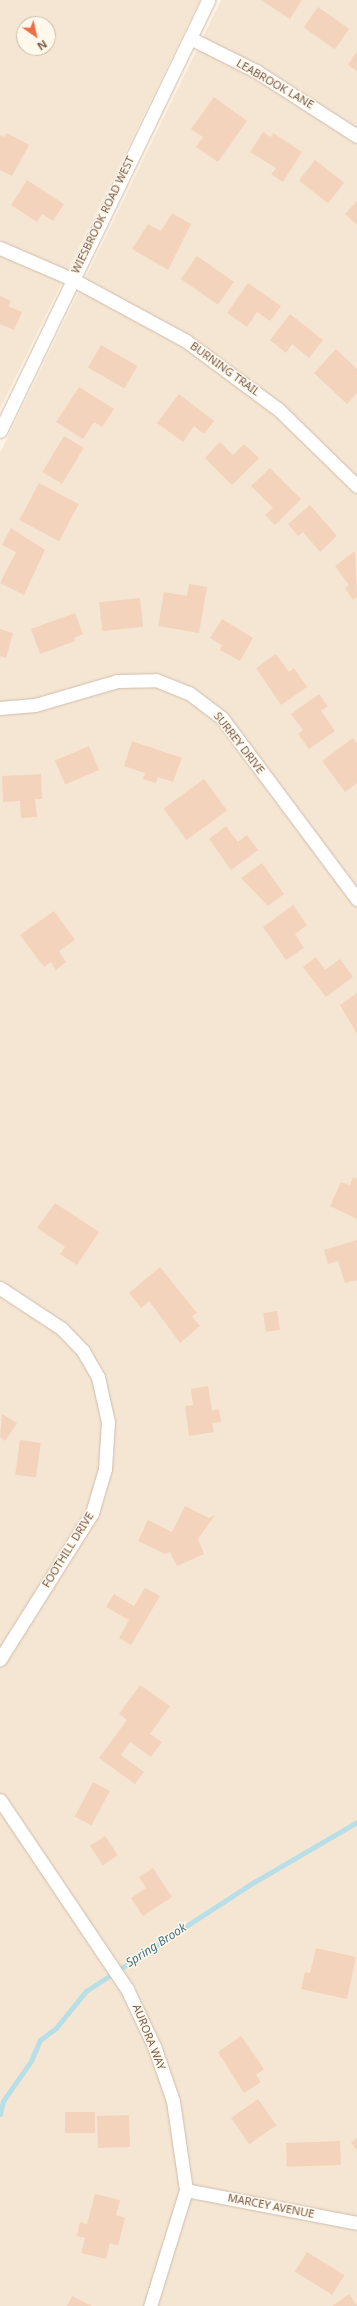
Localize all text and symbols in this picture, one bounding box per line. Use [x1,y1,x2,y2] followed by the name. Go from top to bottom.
[16,16,56,56] north arrow
[35,37,50,54] text: N
[234,57,316,111] street label: LEABROOK LANE
[69,154,137,276] street label: WIESBROOK ROAD WEST
[188,339,262,399] street label: BURNING TRAIL
[211,710,267,776] street label: SURREY DRIVE
[40,1510,96,1590] street label: FOOTHILL DRIVE
[123,1920,189,1970] water label: Spring Brook
[130,2002,168,2072] street label: AURORA WAY
[227,2191,315,2221] street label: MARCEY AVENUE

